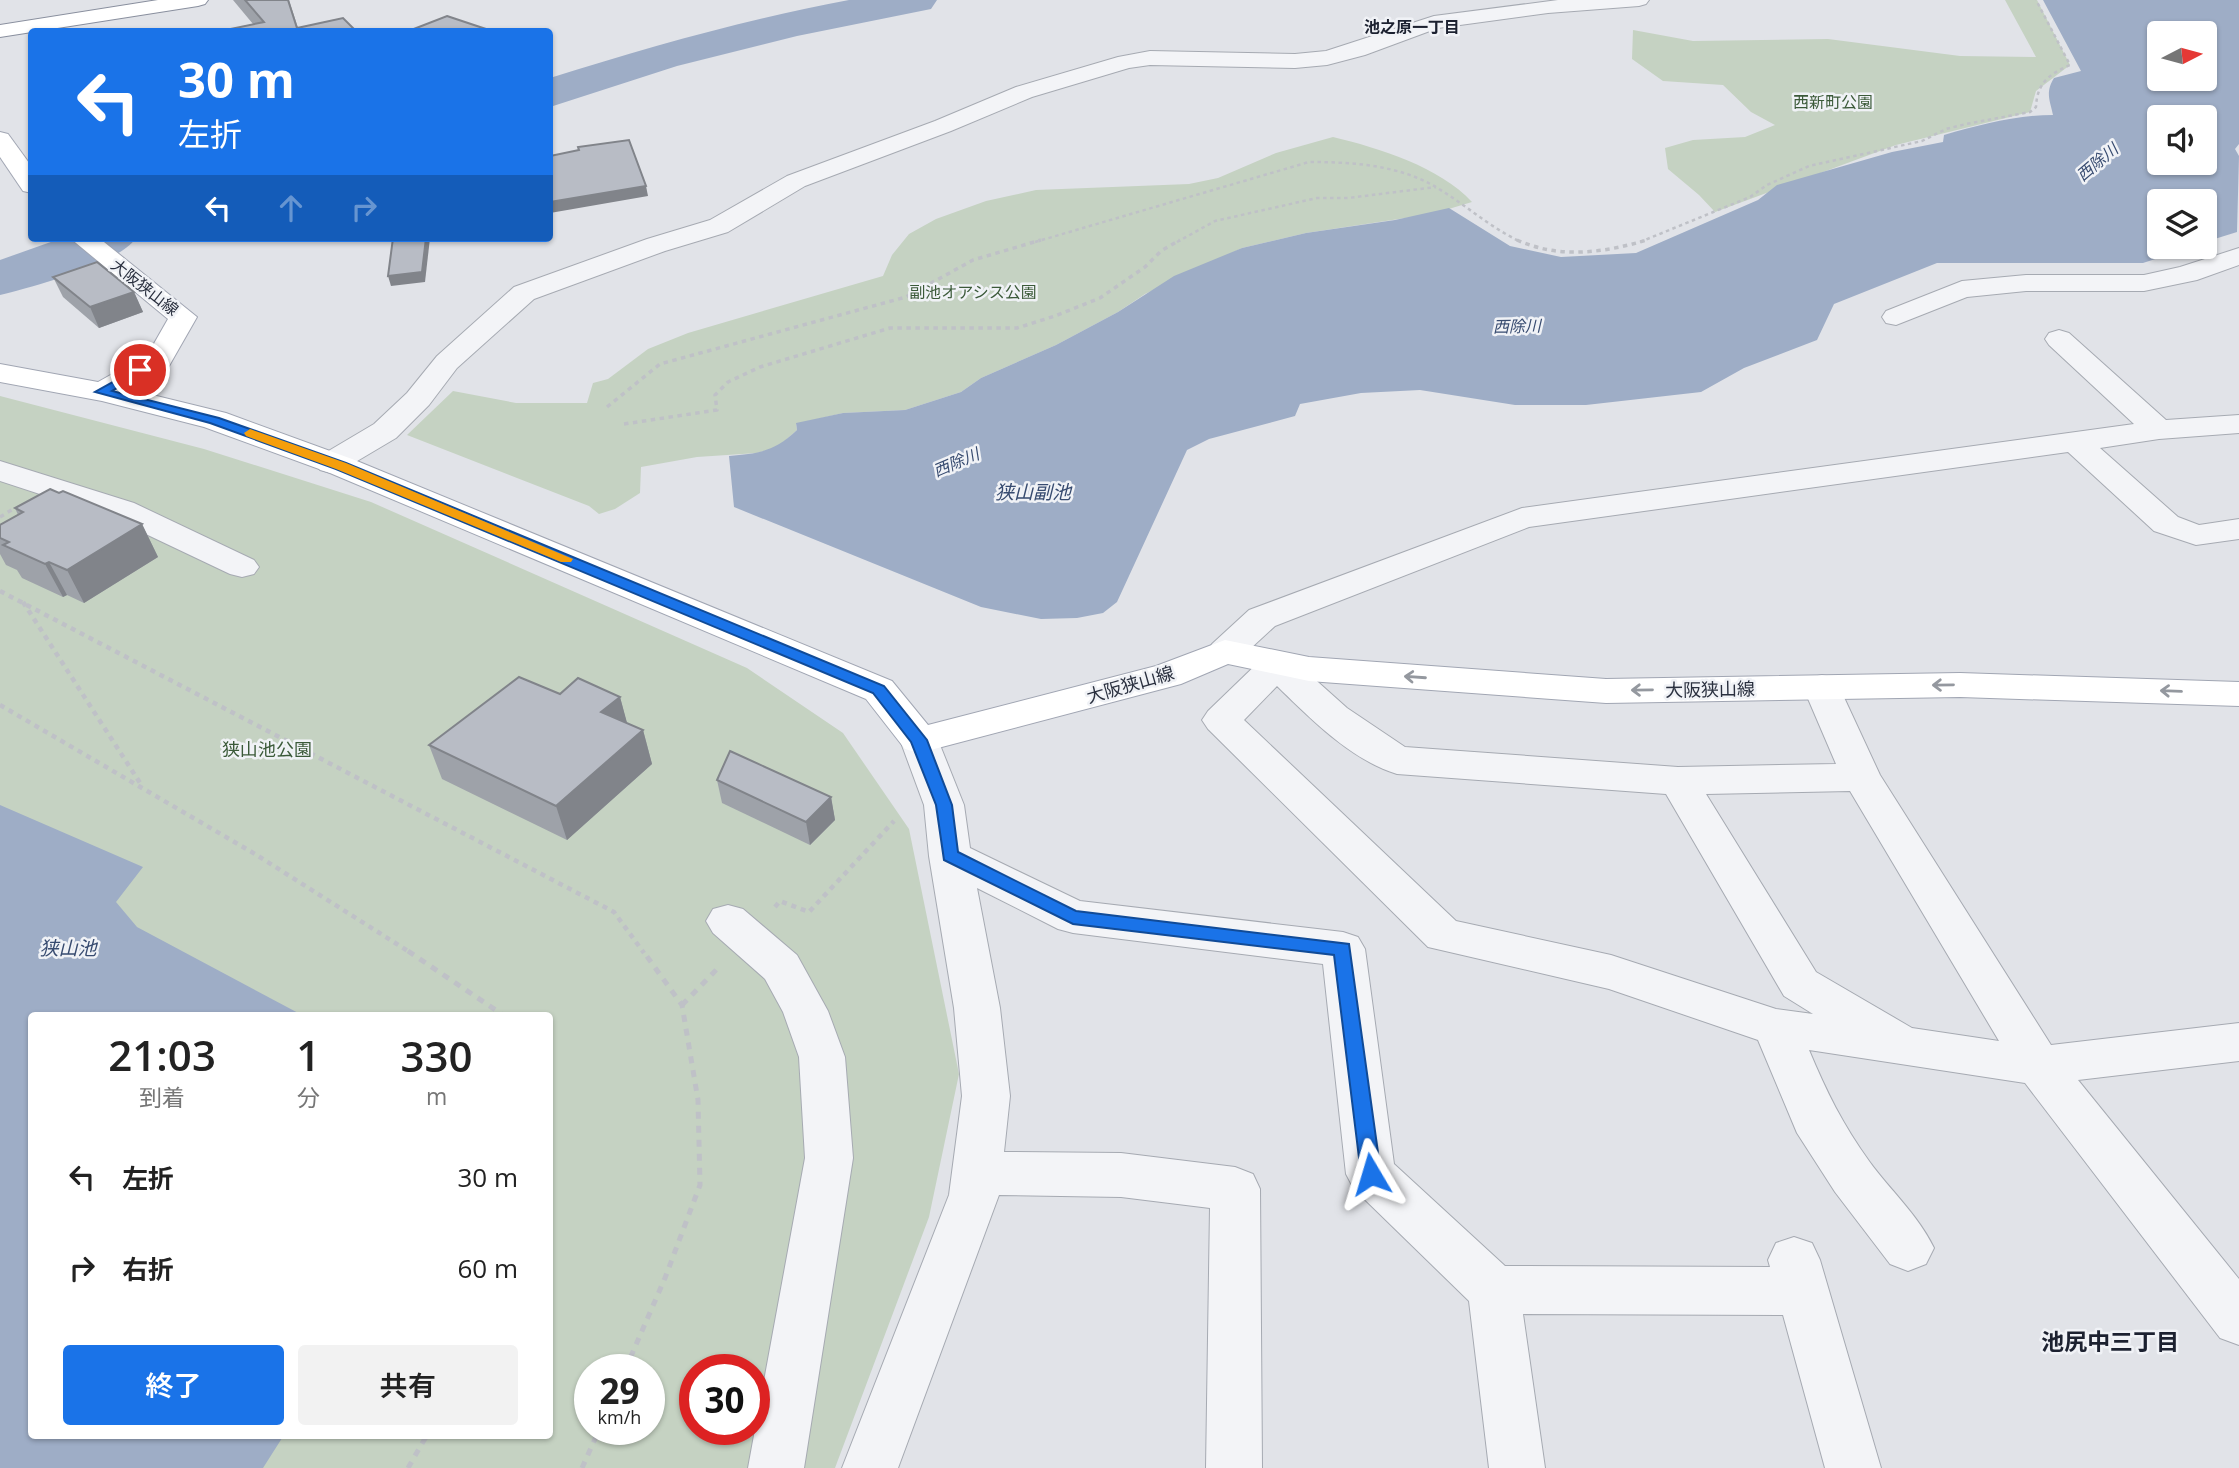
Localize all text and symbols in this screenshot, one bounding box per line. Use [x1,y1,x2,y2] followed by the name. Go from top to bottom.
[1364,16,1460,38] district label: 池之原一丁目
[2147,21,2217,91] north arrow
[2147,21,2217,259] map controls
[178,46,295,112] text: 30 m
[63,56,154,147] icon: left
[1793,91,1873,113] park label: 西新町公園
[2147,105,2217,175] button: sound
[178,112,242,155] text: 左折
[2072,137,2124,186] water label: 西除川
[199,189,237,227] icon: left
[272,189,310,227] icon: ahead
[345,189,383,227] icon: right
[2147,189,2217,259] button: layers
[107,254,183,320] street label: 大阪狭山線
[909,281,1037,303] park label: 副池オアシス公園
[1493,315,1543,337] water label: 西除川
[110,340,170,400] pin
[121,351,159,389] icon: arrive
[930,442,984,482] water label: 西除川
[995,479,1073,505] water label: 狭山副池
[1083,660,1177,708] street label: 大阪狭山線
[1405,670,1427,683] one-way arrow
[1665,676,1755,702] street label: 大阪狭山線
[1932,679,1955,692] one-way arrow
[1631,684,1654,697] one-way arrow
[2160,685,2183,698] one-way arrow
[222,737,312,761] park label: 狭山池公園
[39,935,98,961] water label: 狭山池
[108,1026,216,1083] text: 21:03
[296,1026,320,1083] text: 1
[401,1027,473,1084] text: 330
[426,1080,447,1112] text: m
[139,1081,185,1113] text: 到着
[297,1081,320,1113] text: 分
[1334,1137,1408,1211] position arrow
[63,1158,101,1196] icon: left
[457,1159,518,1195] text: 30 m
[122,1160,174,1196] text: 左折
[63,1249,101,1287] icon: right
[457,1250,518,1286] text: 60 m
[122,1251,174,1287] text: 右折
[2041,1325,2179,1357] district label: 池尻中三丁目
[63,1345,284,1425] button: 終了
[298,1345,518,1425] button: 共有
[679,1354,770,1445] speed limit sign: 30
[599,1367,640,1414] text: 29
[598,1405,641,1429] text: km/h

